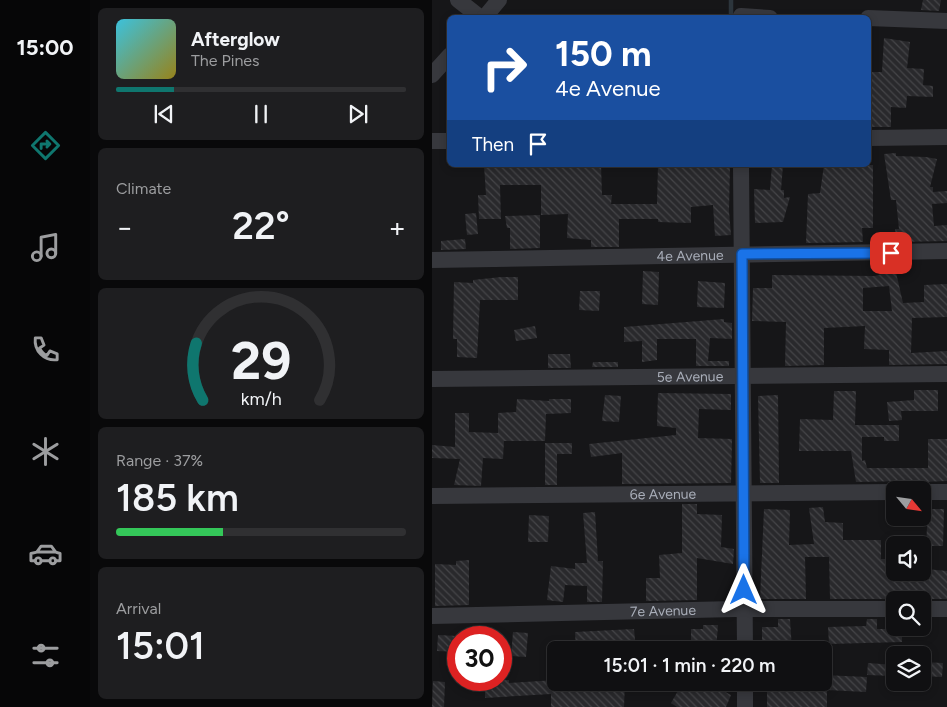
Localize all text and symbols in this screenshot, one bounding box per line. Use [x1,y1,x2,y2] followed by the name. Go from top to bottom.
[191,28,280,51] text: Afterglow
[555,33,652,75] text: 150 m
[16,34,74,61] text: 15:00
[472,35,537,100] icon: right
[191,51,260,70] text: The Pines
[555,75,661,102] text: 4e Avenue
[150,100,178,128] icon: previous
[247,100,275,128] icon: pause
[344,100,372,128] icon: next
[28,128,63,163] icon: directions
[524,130,552,158] icon: arrive
[472,133,514,156] text: Then
[116,179,171,198] text: Climate
[232,203,290,249] text: 22°
[116,210,133,244] text: −
[389,210,406,244] text: +
[28,230,63,265] icon: music
[870,232,912,274] pin
[877,239,905,267] icon: arrive
[656,247,724,265] street label: 4e Avenue
[231,330,291,392] text: 29
[28,332,63,367] icon: phone
[657,368,724,386] street label: 5e Avenue
[241,388,281,409] text: km/h
[28,434,63,469] icon: climate
[116,451,203,470] text: Range · 37%
[116,475,239,521] text: 185 km
[886,481,931,526] north arrow
[886,481,931,691] map controls
[630,486,697,503] street label: 6e Avenue
[28,536,63,571] icon: car
[886,536,931,581] button: sound
[717,563,769,615] position arrow
[886,591,931,636] button: search
[116,599,161,618] text: Arrival
[630,602,697,620] street label: 7e Avenue
[116,623,205,669] text: 15:01
[447,626,512,691] speed limit sign: 30
[28,638,63,673] icon: filters
[886,646,931,691] button: layers
[603,654,776,677] text: 15:01 · 1 min · 220 m

